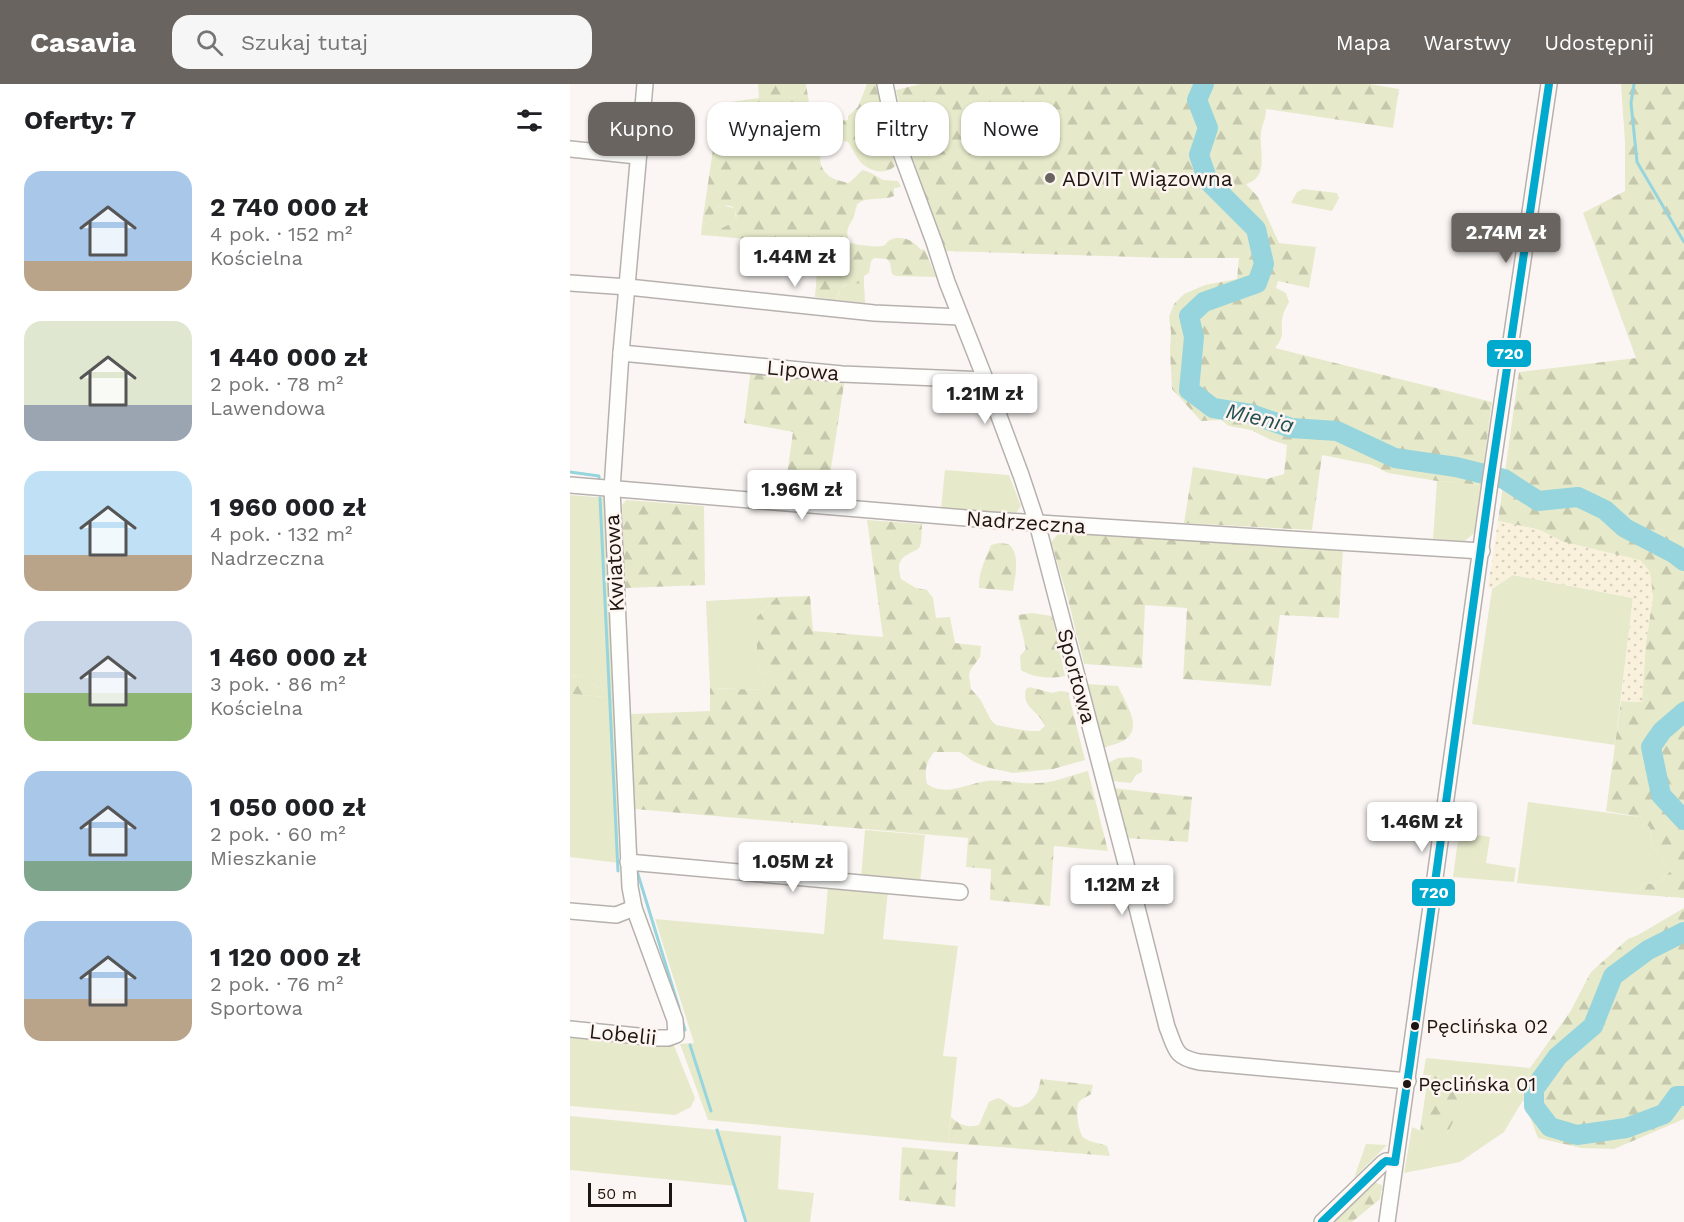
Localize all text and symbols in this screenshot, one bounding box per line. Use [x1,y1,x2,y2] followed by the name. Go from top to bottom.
[172,15,592,69] search box
[30,26,136,59] text: Casavia
[193,26,226,59] icon: search
[241,30,368,55] text: Szukaj tutaj
[1336,30,1391,55] text: Mapa
[1424,30,1511,55] text: Warstwy
[1544,30,1654,55] text: Udostępnij
[588,102,695,156] chip: Kupno
[707,102,843,156] chip: Wynajem
[855,102,949,156] chip: Filtry
[961,102,1060,156] chip: Nowe
[513,104,546,137] icon: filters
[24,105,136,135] text: Oferty: 7
[1062,166,1233,191] place label: ADVIT Wiązowna
[1043,171,1057,185] marker: ADVIT Wiązowna
[210,192,368,222] text: 2 740 000 zł
[72,195,144,267] icon: home
[1444,213,1568,264] pin: 2.74M zł
[1465,220,1547,244] text: 2.74M zł
[210,222,352,246] text: 4 pok. · 152 m²
[733,237,857,288] pin: 1.44M zł
[754,244,836,268] text: 1.44M zł
[210,246,303,270] text: Kościelna
[1486,339,1532,368] line badge: 720
[210,342,368,372] text: 1 440 000 zł
[1494,344,1524,363] text: 720
[72,345,144,417] icon: home
[766,354,840,386] street label: Lipowa
[210,372,343,396] text: 2 pok. · 78 m²
[923,374,1047,425] pin: 1.21M zł
[946,381,1024,405] text: 1.21M zł
[210,396,325,420] text: Lawendowa
[1224,398,1296,438] water label: Mienia
[740,470,864,521] pin: 1.96M zł
[761,477,843,501] text: 1.96M zł
[210,492,366,522] text: 1 960 000 zł
[72,495,144,567] icon: home
[965,505,1087,539] street label: Nadrzeczna
[599,513,629,613] street label: Kwiatowa
[210,522,352,546] text: 4 pok. · 132 m²
[210,546,324,570] text: Nadrzeczna
[1052,626,1102,726] street label: Sportowa
[210,642,367,672] text: 1 460 000 zł
[72,645,144,717] icon: home
[210,672,346,696] text: 3 pok. · 86 m²
[210,696,303,720] text: Kościelna
[210,792,366,822] text: 1 050 000 zł
[72,795,144,867] icon: home
[1360,802,1484,853] pin: 1.46M zł
[1381,809,1463,833] text: 1.46M zł
[210,822,346,846] text: 2 pok. · 60 m²
[731,842,855,893] pin: 1.05M zł
[210,846,317,870] text: Mieszkanie
[753,849,833,873] text: 1.05M zł
[1060,865,1184,916] pin: 1.12M zł
[1084,872,1160,896] text: 1.12M zł
[1411,878,1456,907] line badge: 720
[1419,883,1449,902] text: 720
[210,942,361,972] text: 1 120 000 zł
[72,945,144,1017] icon: home
[210,972,343,996] text: 2 pok. · 76 m²
[210,996,303,1020] text: Sportowa
[1426,1014,1548,1038] place label: Pęclińska 02
[588,1018,658,1050] street label: Lobelii
[1409,1020,1421,1032] marker: Pęclińska 02
[1418,1072,1536,1096] place label: Pęclińska 01
[1401,1078,1413,1090] marker: Pęclińska 01
[588,1180,672,1208] scale bar
[597,1184,637,1203] text: 50 m

